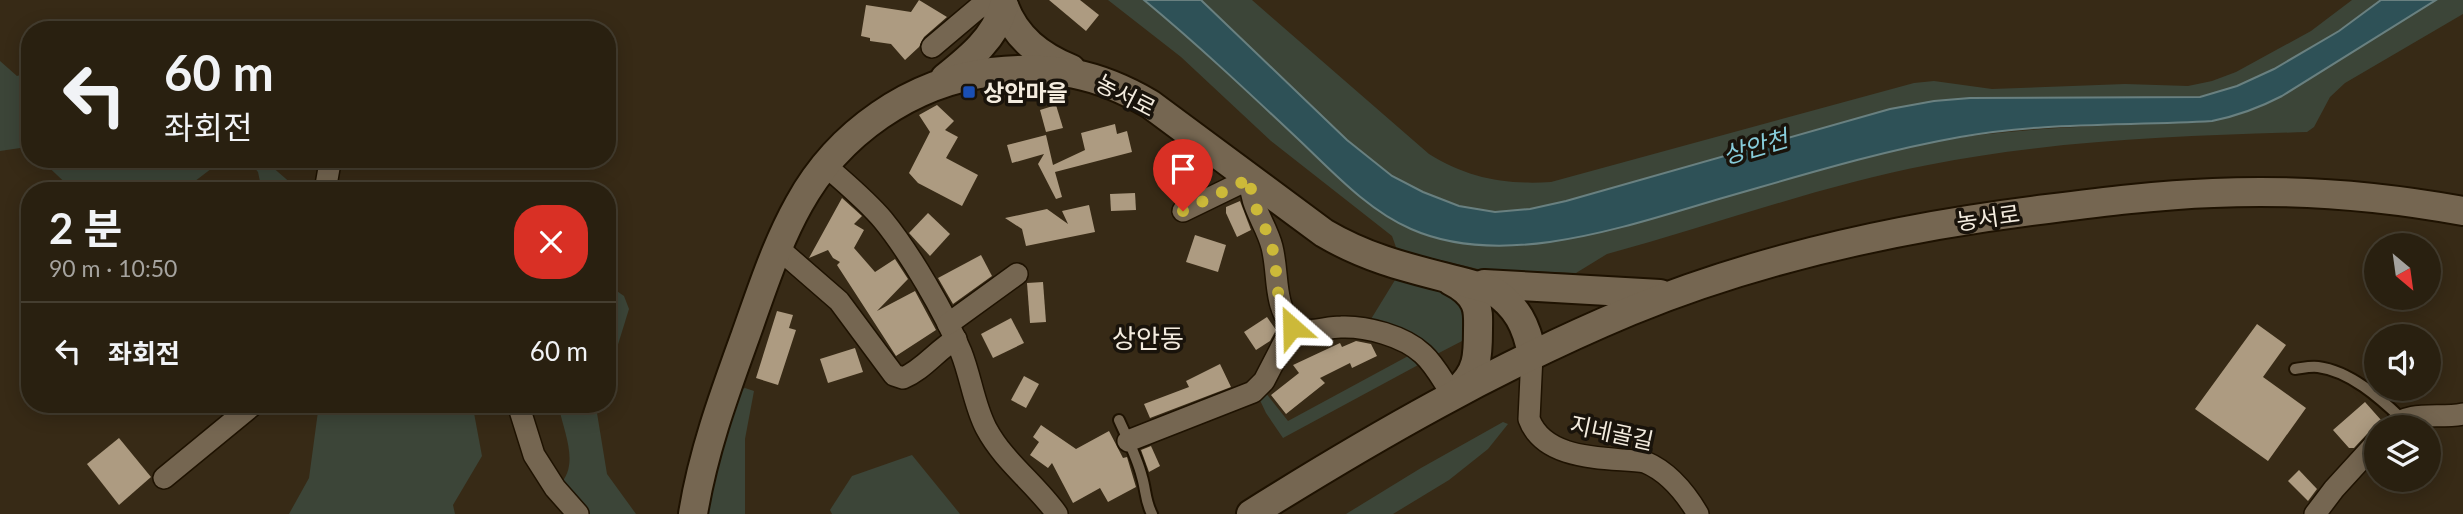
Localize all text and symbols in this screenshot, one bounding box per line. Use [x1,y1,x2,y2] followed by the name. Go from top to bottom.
[164,43,274,101] text: 60 m
[49,49,140,140] icon: left
[1091,68,1161,122] street label: 농서로
[983,78,1068,106] place label: 상안마을
[961,84,977,100] marker: 상안마을
[164,107,252,146] text: 좌회전
[1719,122,1794,169] water label: 상안천
[1153,139,1213,211] pin
[1164,150,1202,188] icon: arrive
[1955,199,2021,235] street label: 농서로
[49,203,122,253] text: 2 분
[514,205,588,279] button: close
[2364,233,2441,310] north arrow
[2364,233,2441,492] map controls
[49,254,177,282] text: 90 m · 10:50
[1255,290,1329,364] position arrow
[1112,322,1184,354] district label: 상안동
[2364,324,2441,401] button: sound
[49,332,87,370] icon: left
[530,335,588,367] text: 60 m
[108,337,180,369] text: 좌회전
[1568,410,1656,454] street label: 지네골길
[2364,415,2441,492] button: layers

